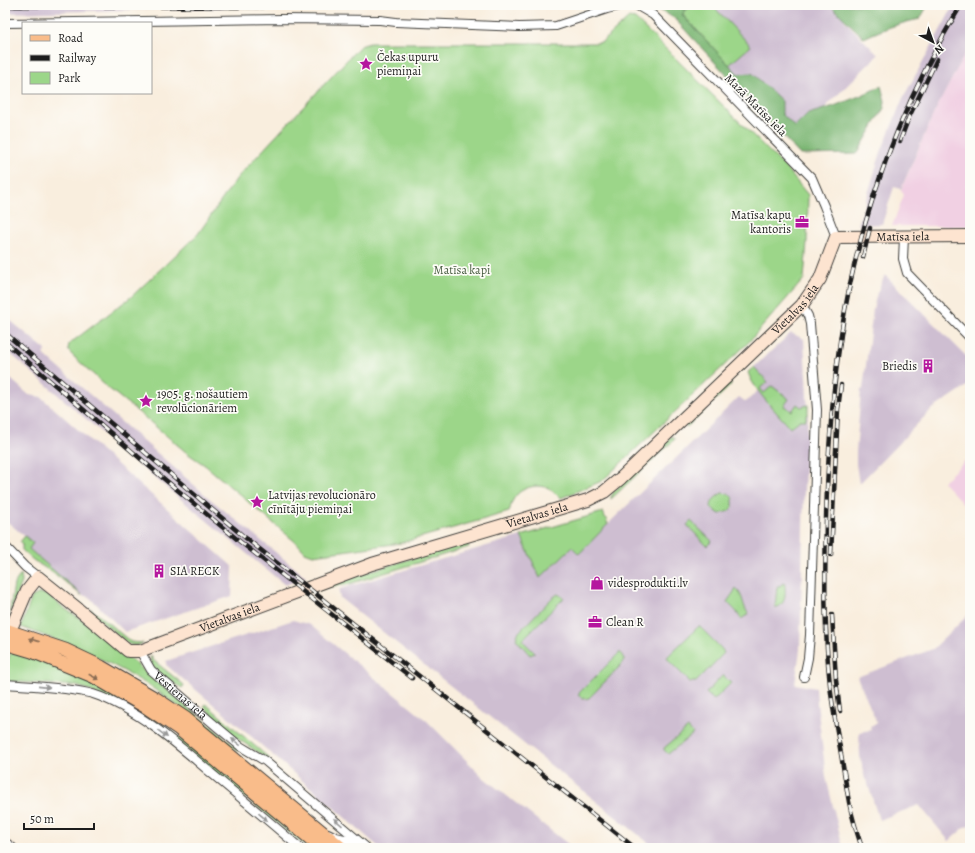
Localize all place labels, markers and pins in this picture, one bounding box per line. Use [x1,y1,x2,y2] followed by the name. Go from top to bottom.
[377,49,439,79] place label: Čekas upuru piemiņai
[358,56,374,72] place icon: Čekas upuru piemiņai
[731,207,792,237] place label: Matīsa kapu kantoris
[794,214,810,230] office icon: Matīsa kapu kantoris
[882,358,917,374] place label: Briedis
[920,358,936,374] building icon: Briedis
[157,386,248,416] place label: 1905. g. nošautiem revolūcionāriem
[138,393,154,409] place icon: 1905. g. nošautiem revolūcionāriem
[268,487,376,517] place label: Latvijas revolucionāro cīnītāju piemiņai
[249,494,265,510] place icon: Latvijas revolucionāro cīnītāju piemiņai
[151,563,167,579] building icon: SIA RECK
[170,563,220,579] place label: SIA RECK
[589,575,605,591] shop icon: videsprodukti.lv
[607,575,689,591] place label: videsprodukti.lv
[587,614,603,630] office icon: Clean R
[606,614,644,630] place label: Clean R

